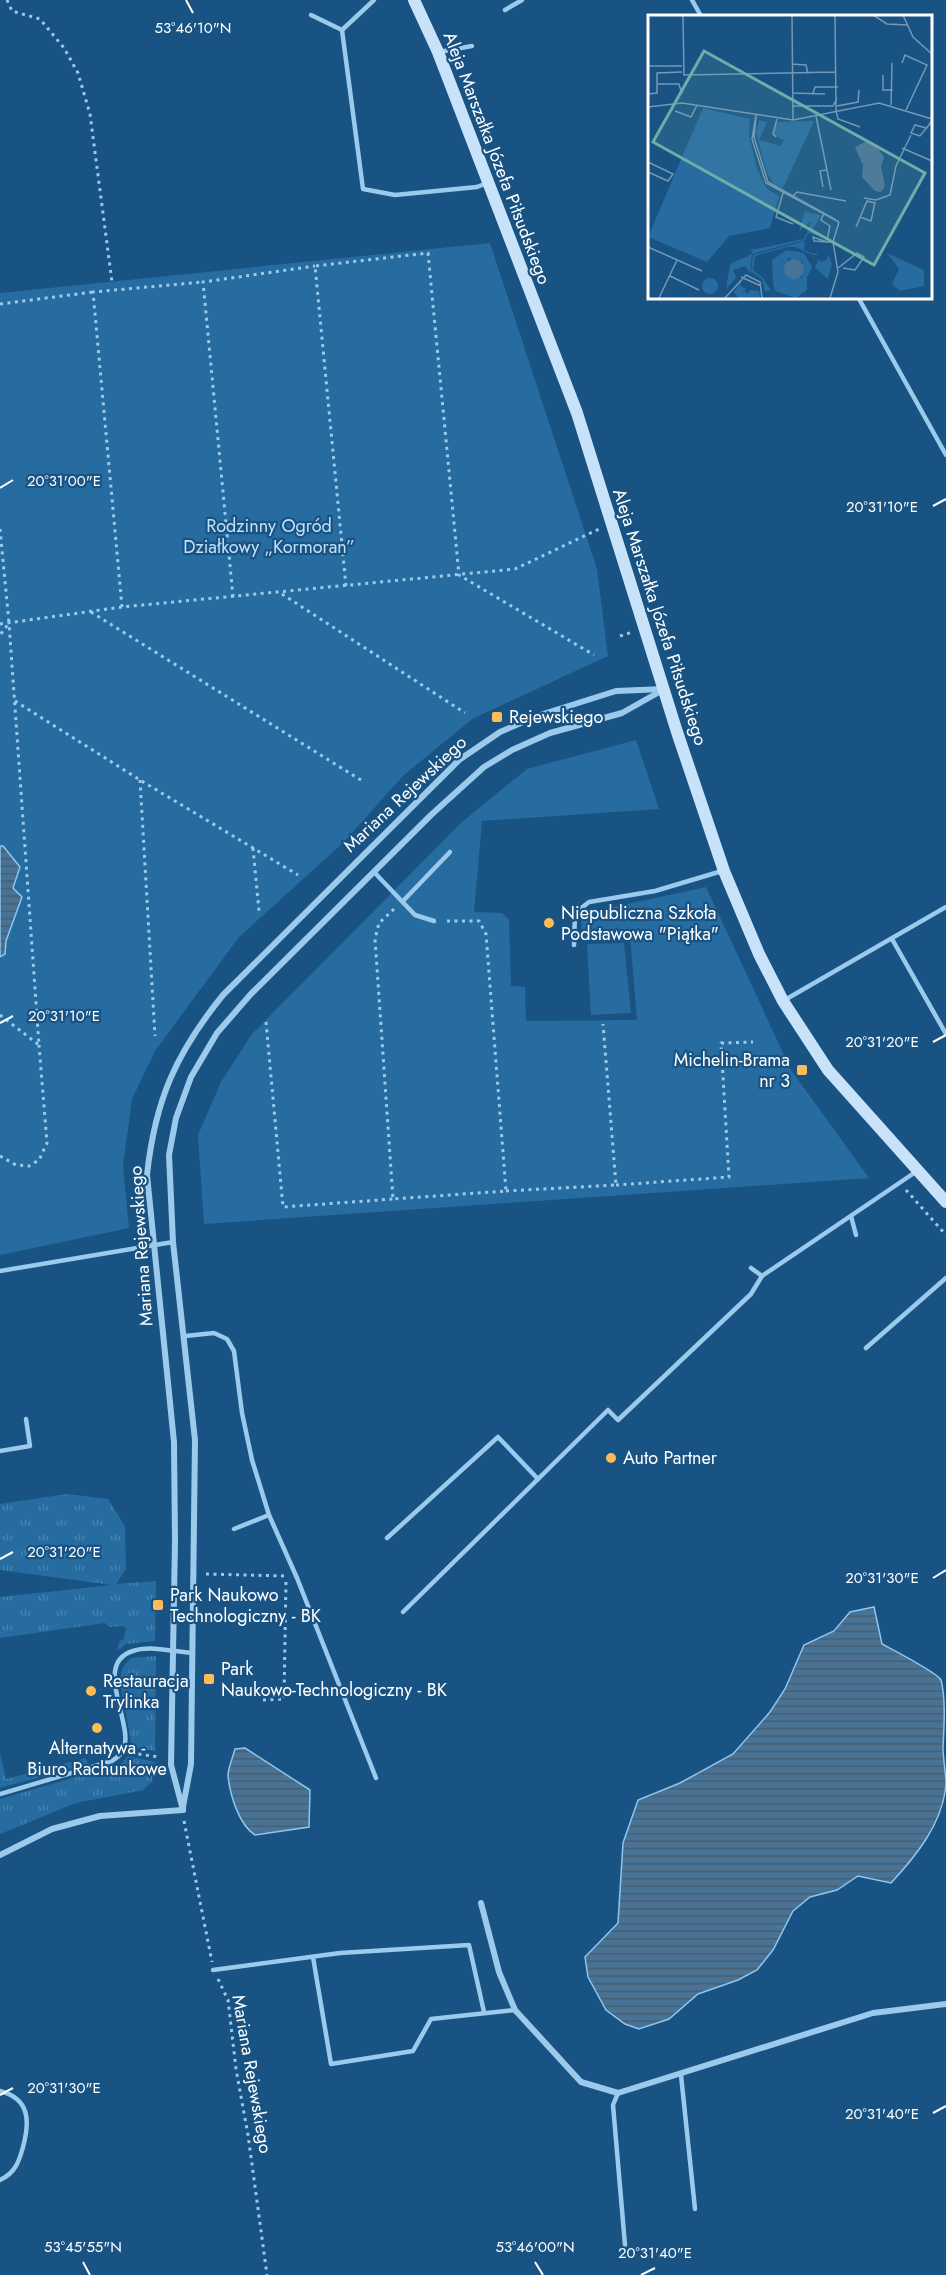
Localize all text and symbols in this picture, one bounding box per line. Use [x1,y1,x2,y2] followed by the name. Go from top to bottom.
[648,15,931,298] inset map
[155,17,231,39] text: 53°46'10"N
[437,28,557,288] street label: Aleja Marszałka Józefa Piłsudskiego
[27,470,101,492] text: 20°31'00"E
[606,485,714,749] street label: Aleja Marszałka Józefa Piłsudskiego
[846,496,918,518] text: 20°31'10"E
[183,513,355,560] park label: Rodzinny Ogród Działkowy „Kormoran”
[509,704,603,730] place label: Rejewskiego
[490,710,504,724] marker: Rejewskiego
[337,730,473,858] street label: Mariana Rejewskiego
[561,900,719,947] place label: Niepubliczna Szkoła Podstawowa "Piątka"
[542,916,556,930] marker: Niepubliczna Szkoła Podstawowa "Piątka"
[28,1005,100,1027] text: 20°31'10"E
[845,1031,919,1053] text: 20°31'20"E
[674,1047,790,1094] place label: Michelin-Brama nr 3
[795,1063,809,1077] marker: Michelin-Brama nr 3
[122,1165,160,1327] street label: Mariana Rejewskiego
[623,1445,718,1471] place label: Auto Partner
[604,1451,618,1465] marker: Auto Partner
[27,1541,101,1563] text: 20°31'20"E
[845,1567,919,1589] text: 20°31'30"E
[170,1582,322,1629] place label: Park Naukowo Technologiczny - BK
[151,1598,165,1612] marker: Park Naukowo Technologiczny - BK
[221,1656,448,1703] place label: Park Naukowo-Technologiczny - BK
[103,1668,189,1715] place label: Restauracja Trylinka
[202,1672,216,1686] marker: Park Naukowo-Technologiczny - BK
[84,1684,98,1698] marker: Restauracja Trylinka
[90,1721,104,1735] marker: Alternatywa - Biuro Rachunkowe
[27,1735,167,1782] place label: Alternatywa - Biuro Rachunkowe
[225,1993,279,2155] street label: Mariana Rejewskiego
[27,2077,101,2099] text: 20°31'30"E
[845,2103,919,2125] text: 20°31'40"E
[44,2236,122,2258] text: 53°45'55"N
[495,2236,575,2258] text: 53°46'00"N
[618,2242,692,2264] text: 20°31'40"E

